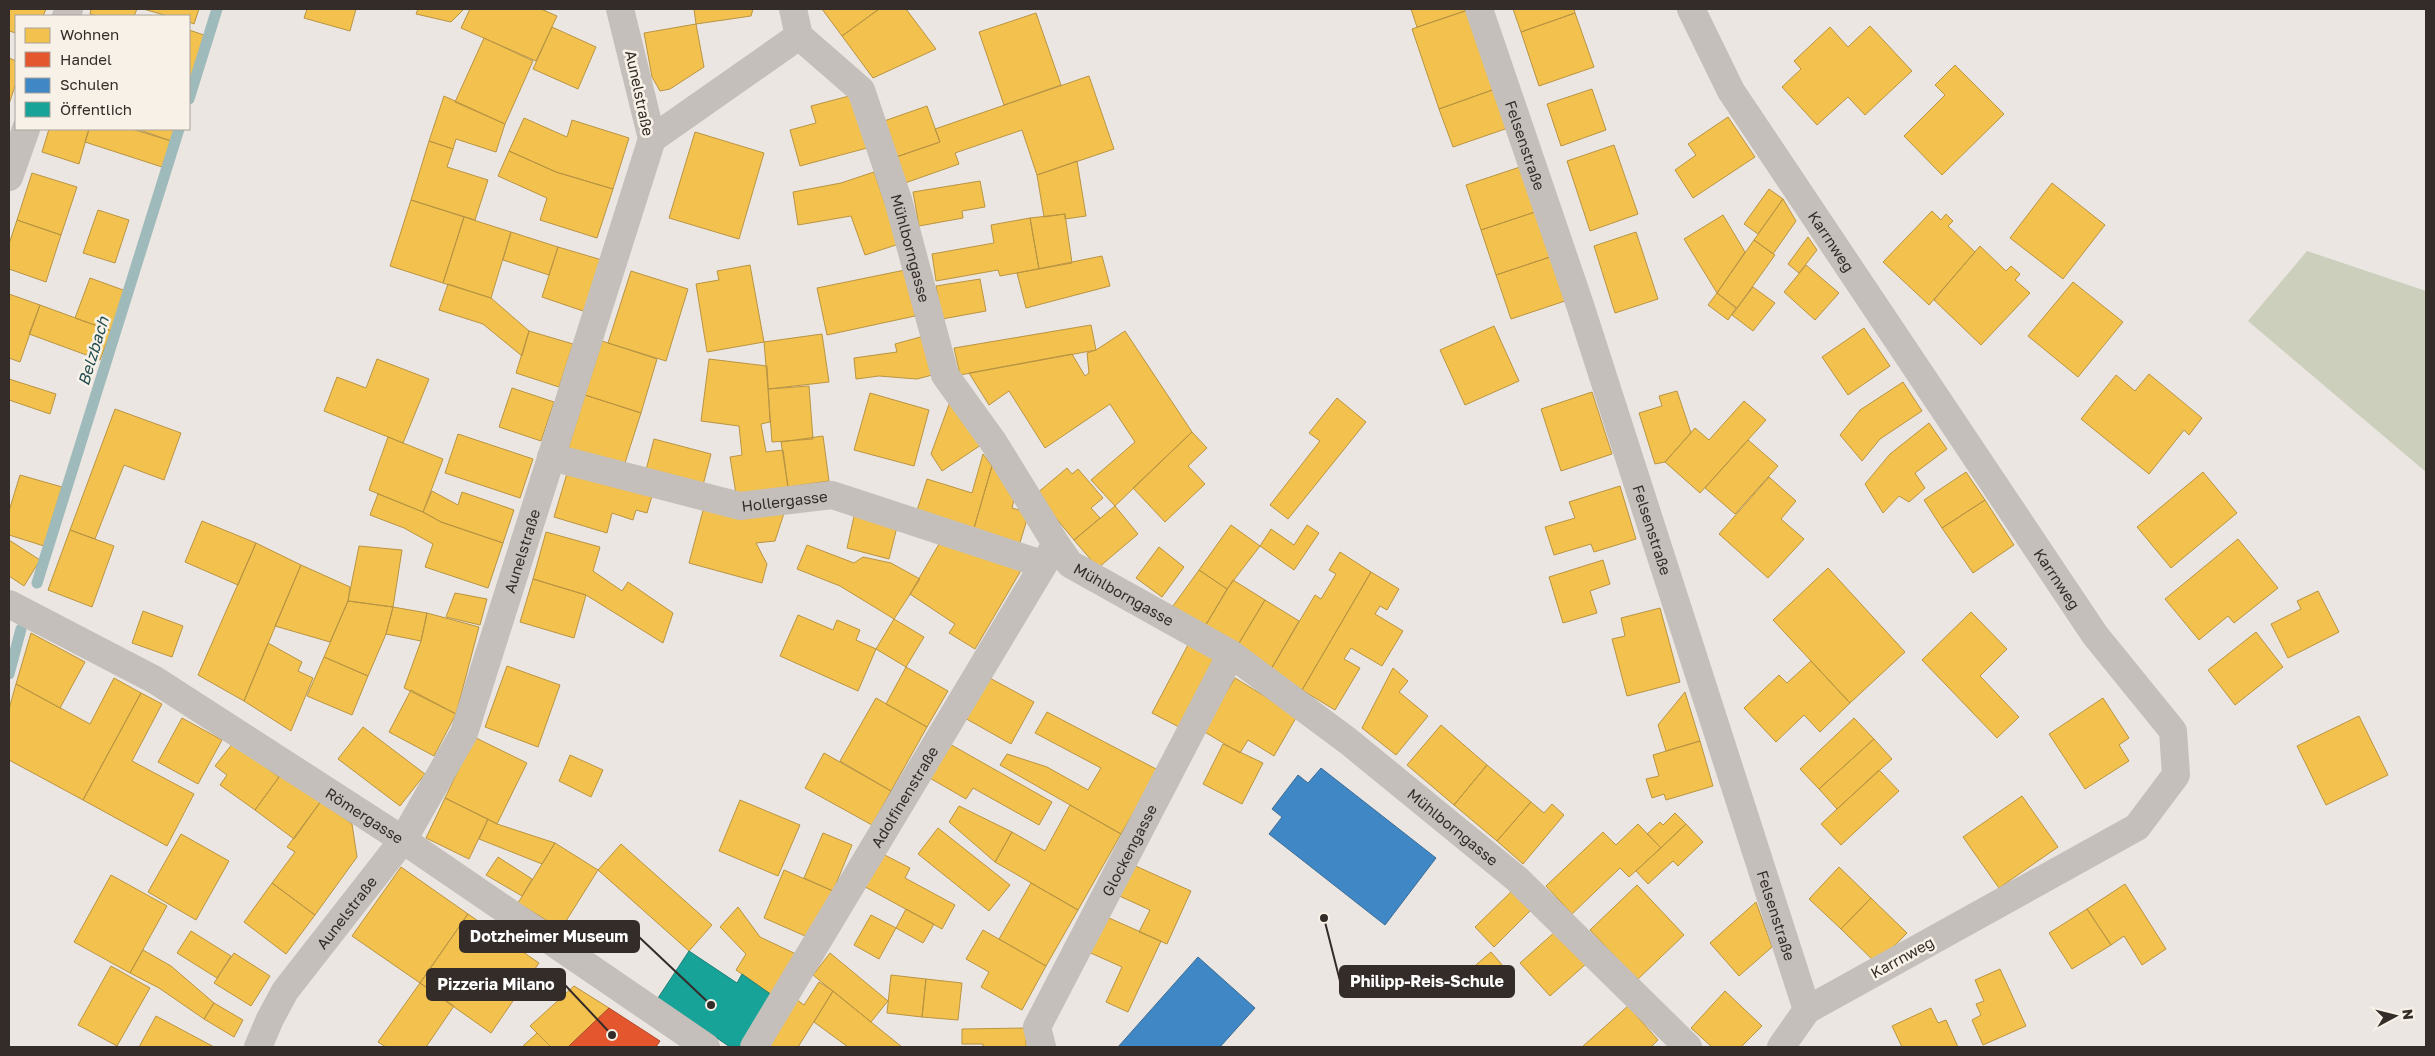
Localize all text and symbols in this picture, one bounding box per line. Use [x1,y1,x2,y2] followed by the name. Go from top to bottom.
[15,15,190,130] legend
[60,25,119,43] text: Wohnen
[622,49,658,138] street label: Aunelstraße
[60,50,112,68] text: Handel
[60,75,119,93] text: Schulen
[1502,98,1549,193] street label: Felsenstraße
[60,100,132,118] text: Öffentlich
[888,192,934,305] street label: Mühlborngasse
[1805,207,1858,275] street label: Karrnweg
[73,313,113,388] water label: Belzbach
[1629,482,1675,578] street label: Felsenstraße
[740,487,829,515] street label: Hollergasse
[500,506,543,595] street label: Aunelstraße
[2031,545,2084,613] street label: Karrnweg
[1071,559,1177,629] street label: Mühlborngasse
[867,743,942,851] street label: Adolfinenstraße
[322,783,407,847] street label: Römergasse
[1404,784,1502,869] street label: Mühlborngasse
[1098,801,1160,899] street label: Glockengasse
[1754,868,1800,963] street label: Felsenstraße
[313,872,381,952] street label: Aunelstraße
[460,921,639,952] callout: Dotzheimer Museum
[470,926,628,946] text: Dotzheimer Museum
[1867,932,1937,982] street label: Karrnweg
[1340,966,1514,997] callout: Philipp-Reis-Schule
[427,969,565,1000] callout: Pizzeria Milano
[1350,971,1504,991] text: Philipp-Reis-Schule
[437,974,555,994] text: Pizzeria Milano
[2370,991,2420,1041] north arrow
[2399,1008,2417,1021] text: N

